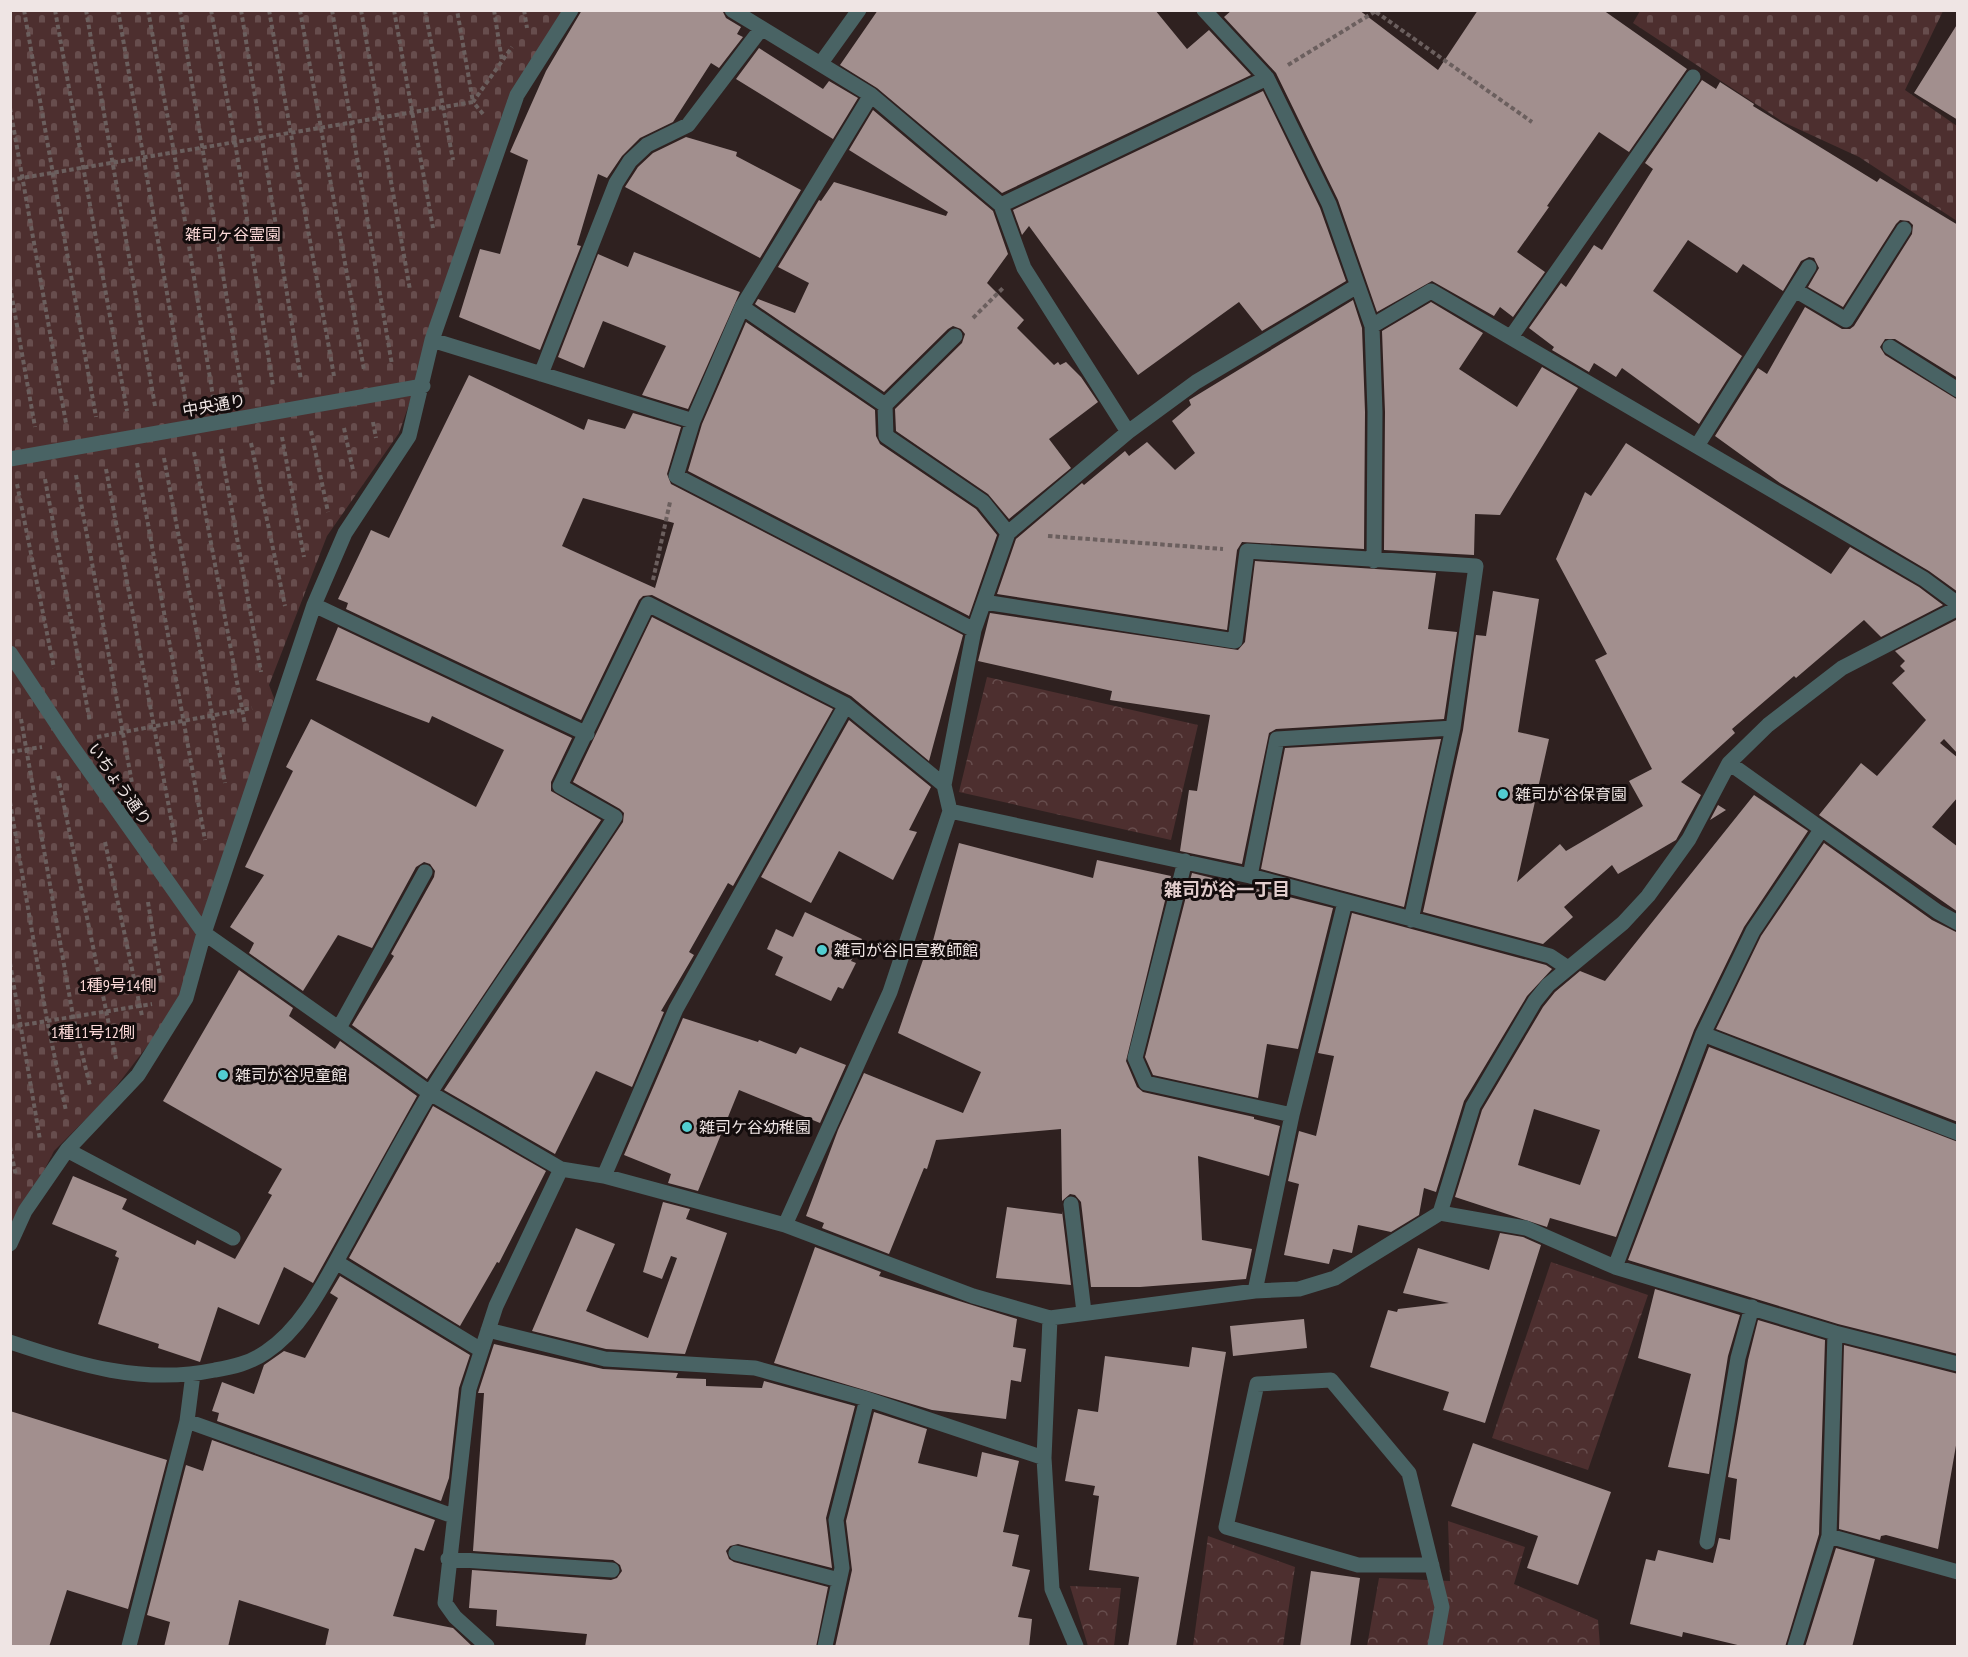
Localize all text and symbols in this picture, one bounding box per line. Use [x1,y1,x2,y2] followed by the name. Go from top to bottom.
[185,224,281,244] park label: 雑司ヶ谷霊園
[181,390,247,420] street label: 中央通り
[84,739,156,829] street label: いちょう通り
[1515,784,1627,804] place label: 雑司が谷保育園
[1496,787,1510,801] marker: 雑司が谷保育園
[1164,878,1290,901] district label: 雑司が谷一丁目
[834,940,978,960] place label: 雑司が谷旧宣教師館
[815,943,829,957] marker: 雑司が谷旧宣教師館
[80,975,156,995] park label: 1種9号14側
[51,1022,135,1042] park label: 1種11号12側
[235,1065,347,1085] place label: 雑司が谷児童館
[216,1068,230,1082] marker: 雑司が谷児童館
[699,1117,811,1137] place label: 雑司ケ谷幼稚園
[680,1120,694,1134] marker: 雑司ケ谷幼稚園

